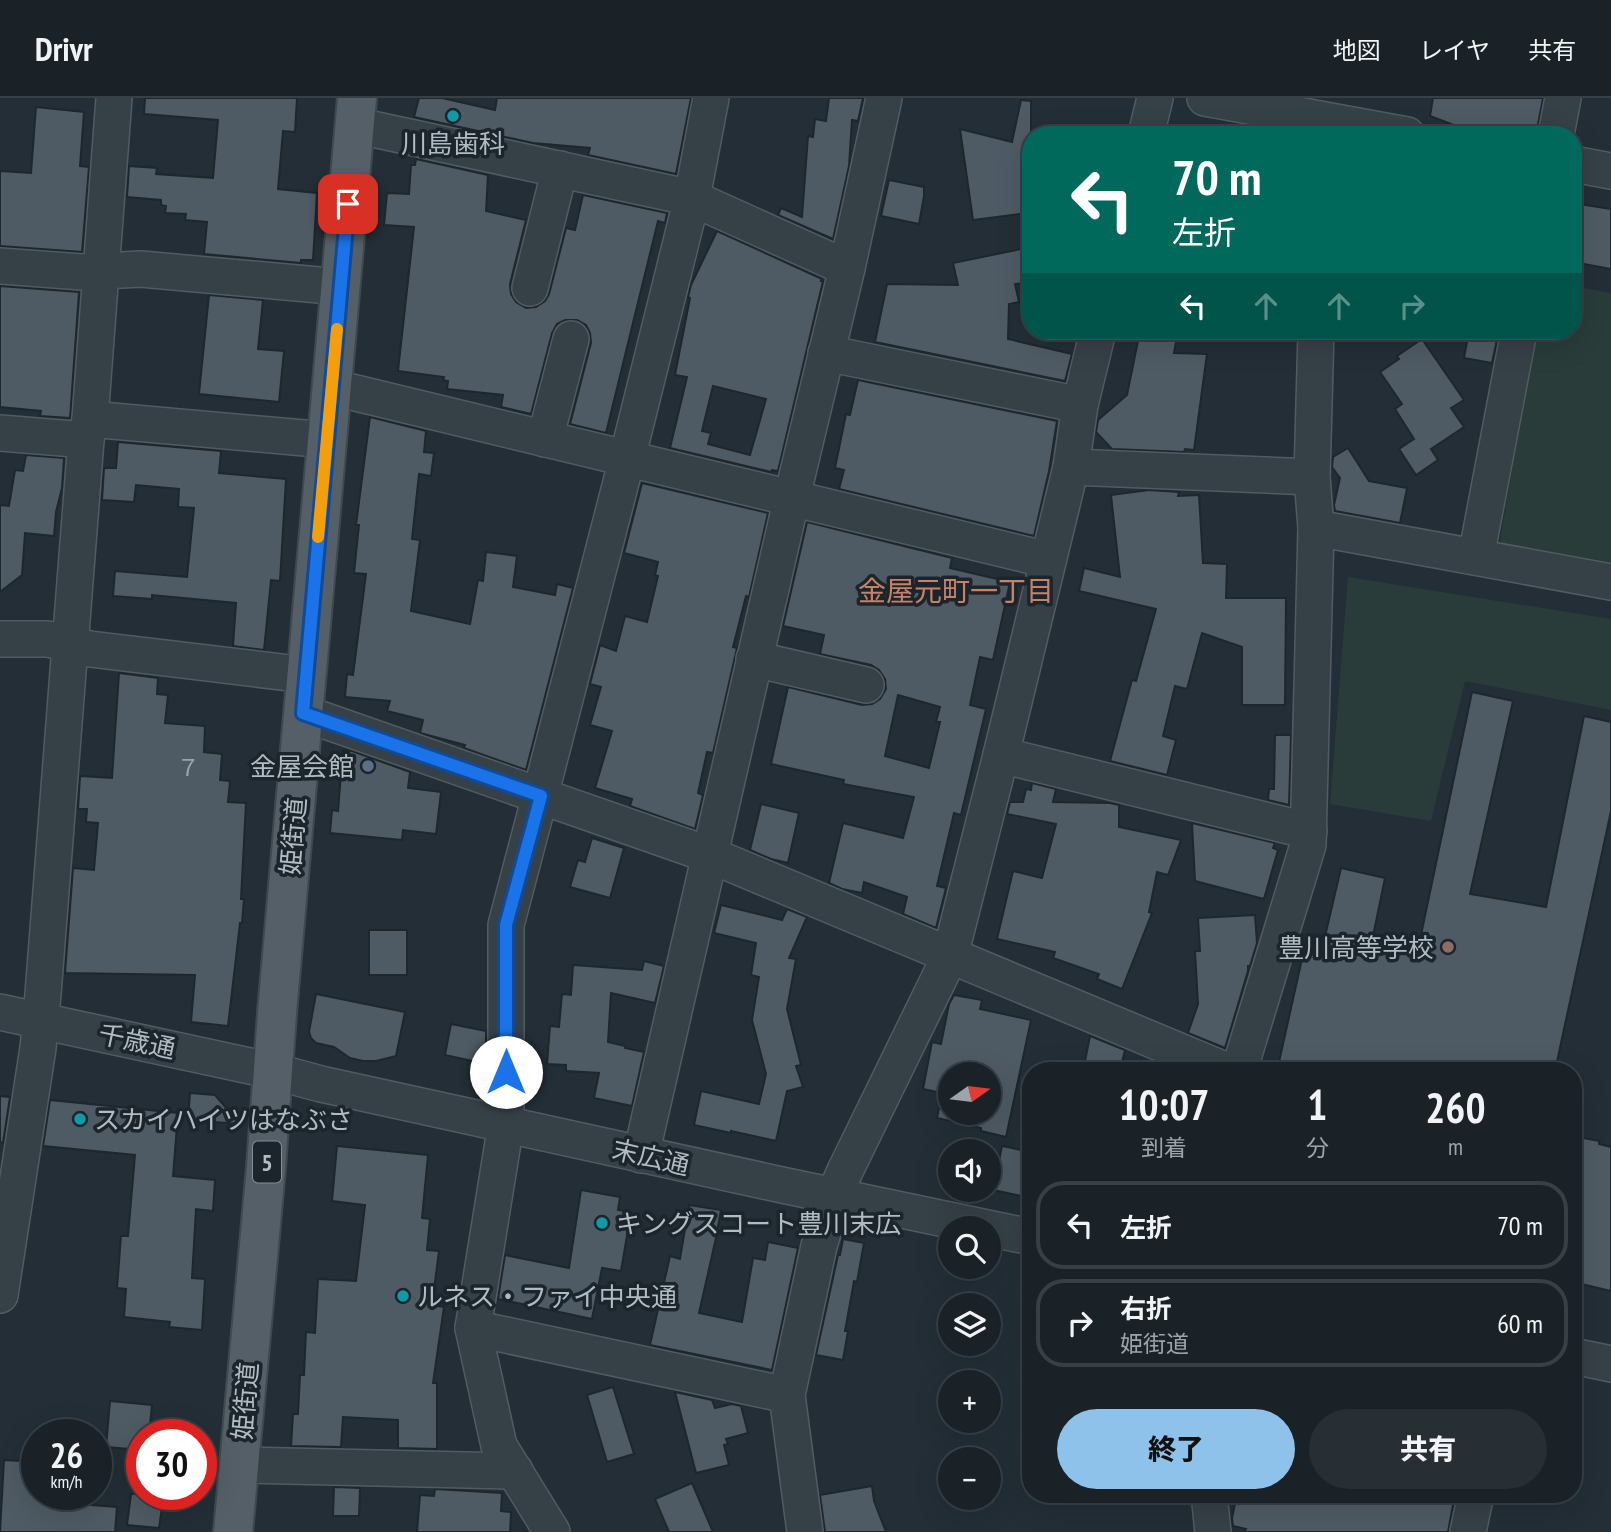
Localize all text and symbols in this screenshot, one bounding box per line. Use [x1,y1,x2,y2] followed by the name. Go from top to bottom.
[35,27,93,70] text: Drivr
[1333,35,1381,66] text: 地図
[1419,35,1490,66] text: レイヤ
[1528,35,1576,66] text: 共有
[445,108,461,124] marker: 川島歯科
[401,127,505,160] place label: 川島歯科
[1172,145,1261,209] text: 70 m
[1057,154,1148,245] icon: left
[318,174,378,234] pin
[329,185,367,223] icon: arrive
[1172,211,1236,253] text: 左折
[1174,287,1212,325] icon: left
[1247,287,1285,325] icon: ahead
[1320,287,1358,325] icon: ahead
[1393,287,1431,325] icon: right
[858,572,1054,609] district label: 金屋元町一丁目
[250,750,354,783] place label: 金屋会館
[177,753,200,782] house number: ７
[360,758,376,774] marker: 金屋会館
[273,796,313,876] street label: 姫街道
[1278,931,1434,964] place label: 豊川高等学校
[1440,939,1456,955] marker: 豊川高等学校
[95,1017,179,1065] street label: 千歳通
[469,1035,543,1109] position arrow
[938,1062,1001,1125] north arrow
[938,1062,1001,1510] map controls
[1118,1077,1209,1132] text: 10:07
[1307,1077,1327,1132] text: 1
[1425,1080,1486,1135] text: 260
[94,1103,353,1136] place label: スカイハイツはなぶさ
[72,1111,88,1127] marker: スカイハイツはなぶさ
[609,1132,693,1182] street label: 末広通
[1448,1132,1463,1161] text: m
[1141,1133,1187,1162] text: 到着
[1306,1133,1329,1162] text: 分
[938,1139,1001,1202] button: sound
[253,1142,281,1182] road number: 5
[1061,1206,1099,1244] icon: left
[616,1207,901,1240] place label: キングスコート豊川末広
[1497,1209,1543,1242] text: 70 m
[1120,1211,1172,1244] text: 左折
[594,1215,610,1231] marker: キングスコート豊川末広
[938,1216,1001,1279] button: search
[417,1280,677,1313] place label: ルネス・ファイ中央通
[395,1288,411,1304] marker: ルネス・ファイ中央通
[1120,1292,1172,1325] text: 右折
[938,1293,1001,1356] button: layers
[1061,1304,1099,1342] icon: right
[1497,1307,1543,1340] text: 60 m
[1120,1329,1189,1358] text: 姫街道
[225,1361,265,1441] street label: 姫街道
[938,1370,1001,1433] button: +
[1057,1409,1295,1489] button: 終了
[1309,1409,1547,1489] button: 共有
[126,1419,217,1510] speed limit sign: 30
[50,1432,83,1478] text: 26
[938,1447,1001,1510] button: −
[51,1470,82,1493] text: km/h

